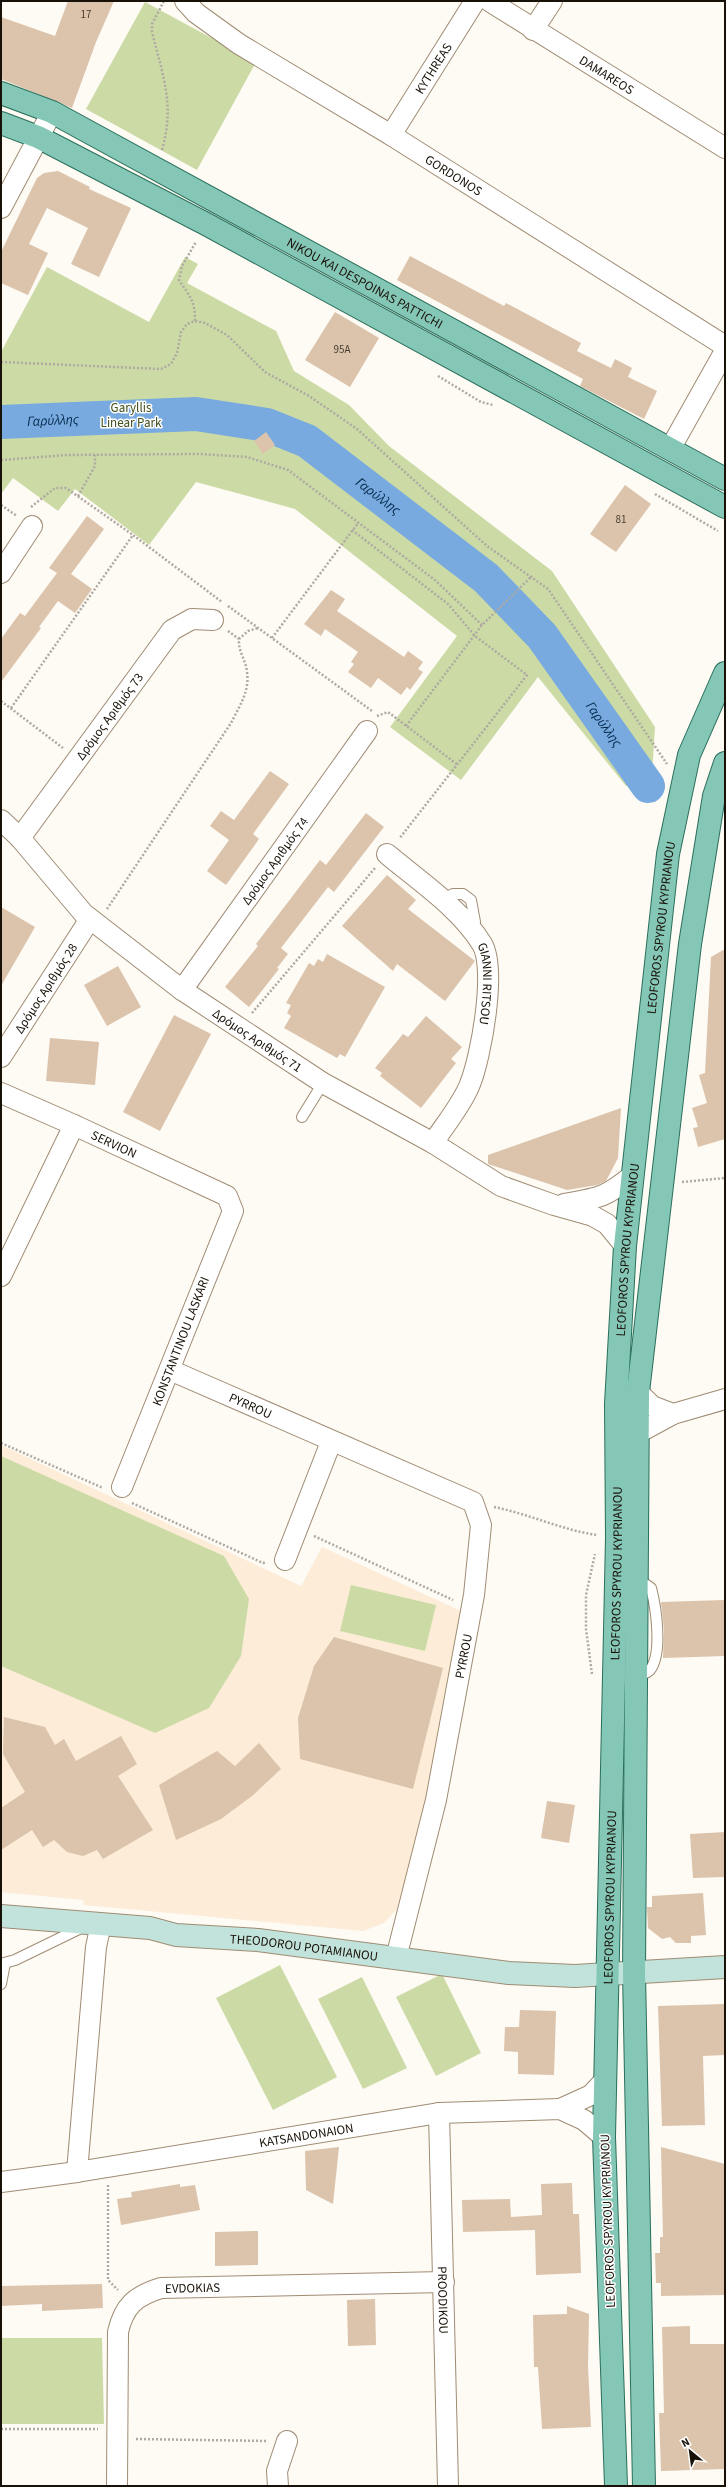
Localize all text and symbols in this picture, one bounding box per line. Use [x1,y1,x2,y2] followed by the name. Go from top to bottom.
[81,7,91,22] house number: 17
[411,40,457,98] street label: KYTHREAS
[576,51,637,99] street label: DAMAREOS
[421,151,486,201] street label: GORDONOS
[283,234,446,333] street label: NIKOU KAI DESPOINAS PATTICHI
[334,342,350,357] house number: 95A
[101,399,162,432] park label: Garyllis Linear Park
[27,410,79,432] water label: Γαρύλλης
[351,473,404,520] water label: Γαρύλλης
[616,512,626,527] house number: 81
[72,669,148,764] street label: Δρόμος Αριθμός 73
[580,698,627,752] water label: Γαρύλλης
[238,813,313,909] street label: Δρόμος Αριθμός 74
[642,840,680,1015] street label: LEOFOROS SPYROU KYPRIANOU
[11,940,82,1037] street label: Δρόμος Αριθμός 28
[473,940,496,1026] street label: GIANNI RITSOU
[209,1005,305,1077] street label: Δρόμος Αριθμός 71
[88,1126,140,1163] street label: SERVION
[612,1162,644,1337] street label: LEOFOROS SPYROU KYPRIANOU
[148,1274,214,1409] street label: KONSTANTINOU LASKARI
[226,1389,275,1423] street label: PYRROU
[606,1486,627,1661] street label: LEOFOROS SPYROU KYPRIANOU
[451,1632,477,1680] street label: PYRROU
[599,1810,621,1984] street label: LEOFOROS SPYROU KYPRIANOU
[229,1930,379,1966] street label: THEODOROU POTAMIANOU
[258,2119,355,2152] street label: KATSANDONAION
[596,2134,620,2308] street label: LEOFOROS SPYROU KYPRIANOU
[433,2266,452,2334] street label: PROODIKOU
[165,2279,220,2298] street label: EVDOKIAS
[670,2431,710,2471] north arrow
[679,2434,692,2451] text: N

